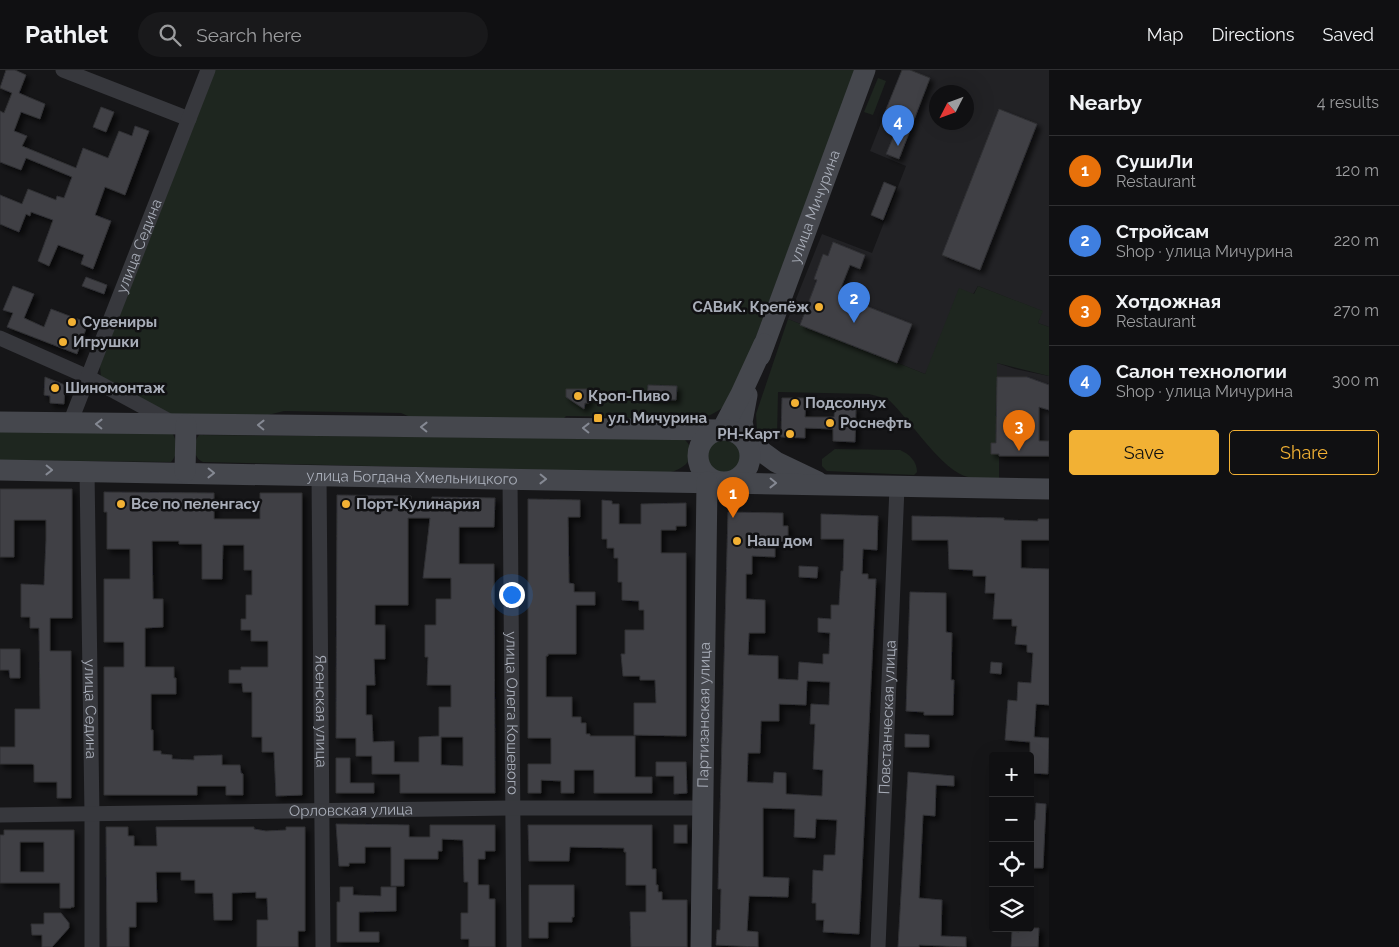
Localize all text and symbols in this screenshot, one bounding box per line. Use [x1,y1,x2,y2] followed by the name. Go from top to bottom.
[138,12,488,57] search box
[25,20,108,49] text: Pathlet
[156,21,184,49] icon: search
[196,24,302,46] text: Search here
[1147,24,1183,45] text: Map
[1211,24,1295,45] text: Directions
[1323,24,1374,45] text: Saved
[929,85,974,130] north arrow
[1069,90,1142,115] text: Nearby
[1317,93,1379,112] text: 4 results
[882,105,914,146] pin: 4
[786,148,844,266] street label: улица Мичурина
[1116,150,1193,172] text: СушиЛи
[1081,161,1089,180] text: 1
[1335,161,1379,180] text: 120 m
[1116,172,1196,191] text: Restaurant
[113,196,166,296] street label: улица Седина
[1116,220,1209,242] text: Стройсам
[1080,231,1090,250] text: 2
[1334,231,1379,250] text: 220 m
[1116,242,1293,261] text: Shop · улица Мичурина
[838,282,870,323] pin: 2
[1116,290,1221,312] text: Хотдожная
[693,298,809,316] place label: САВиК. Крепёж
[813,301,825,313] marker: САВиК. Крепёж
[1081,301,1089,320] text: 3
[1334,301,1379,320] text: 270 m
[1116,312,1196,331] text: Restaurant
[82,313,157,331] place label: Сувениры
[66,316,78,328] marker: Сувениры
[73,333,139,351] place label: Игрушки
[57,336,69,348] marker: Игрушки
[1116,360,1287,382] text: Салон технологии
[1080,371,1090,390] text: 4
[1332,371,1379,390] text: 300 m
[65,379,165,397] place label: Шиномонтаж
[49,382,61,394] marker: Шиномонтаж
[1116,382,1293,401] text: Shop · улица Мичурина
[588,387,670,405] place label: Кроп-Пиво
[572,390,584,402] marker: Кроп-Пиво
[805,394,886,412] place label: Подсолнух
[789,397,801,409] marker: Подсолнух
[608,409,708,427] place label: ул. Мичурина
[1003,410,1035,451] pin: 3
[592,412,604,424] marker: ул. Мичурина
[840,414,912,432] place label: Роснефть
[824,417,836,429] marker: Роснефть
[94,418,102,429] one-way arrow
[257,420,264,430] one-way arrow
[419,422,427,432] one-way arrow
[582,423,590,433] one-way arrow
[717,425,781,443] place label: РН-Карт
[784,428,796,440] marker: РН-Карт
[1069,430,1219,475] button: Save
[1229,430,1379,475] button: Share
[45,465,53,475] one-way arrow
[306,467,518,488] street label: улица Богдана Хмельницкого
[208,468,215,478] one-way arrow
[539,474,547,484] one-way arrow
[717,477,749,518] pin: 1
[769,478,777,489] one-way arrow
[131,495,261,513] place label: Все по пеленгасу
[356,495,480,513] place label: Порт-Кулинария
[115,498,127,510] marker: Все по пеленгасу
[340,498,352,510] marker: Порт-Кулинария
[747,532,813,550] place label: Наш дом
[731,535,743,547] marker: Наш дом
[499,582,525,608] your location
[502,631,522,795] street label: улица Олега Кошевого
[875,640,900,795] street label: Повстанческая улица
[694,642,714,788] street label: Партизанская улица
[312,654,330,768] street label: Ясенская улица
[81,659,100,759] street label: улица Седина
[989,752,1034,932] map controls
[989,752,1034,797] button: +
[989,797,1034,842] button: −
[289,800,413,820] street label: Орловская улица
[989,842,1034,887] button: locate
[989,887,1034,932] button: layers

